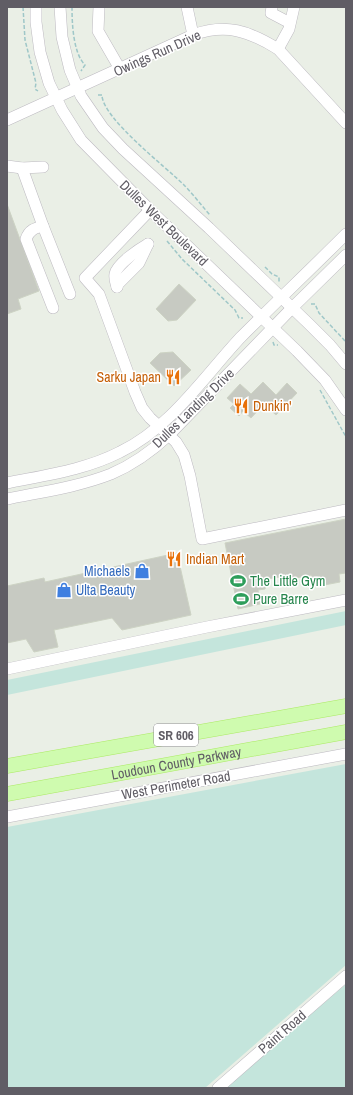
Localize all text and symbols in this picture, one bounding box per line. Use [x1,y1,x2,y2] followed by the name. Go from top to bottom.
[110,26,204,80] street label: Owings Run Drive
[116,176,212,270] street label: Dulles West Boulevard
[148,364,238,452] street label: Dulles Landing Drive
[97,368,161,386] place label: Sarku Japan
[164,368,182,386] restaurant icon: Sarku Japan
[232,397,250,415] restaurant icon: Dunkin'
[253,397,292,415] place label: Dunkin'
[165,550,183,568] restaurant icon: Indian Mart
[186,550,244,568] place label: Indian Mart
[84,562,130,580] place label: Michaels
[133,562,151,580] shop icon: Michaels
[229,572,247,590] sports icon: The Little Gym
[250,572,325,590] place label: The Little Gym
[55,581,73,599] shop icon: Ulta Beauty
[76,581,136,599] place label: Ulta Beauty
[232,590,250,608] sports icon: Pure Barre
[253,590,309,608] place label: Pure Barre
[154,724,198,746] road number: SR 606
[110,742,243,784] street label: Loudoun County Parkway
[120,767,232,803] street label: West Perimeter Road
[254,1006,310,1058] street label: Paint Road

